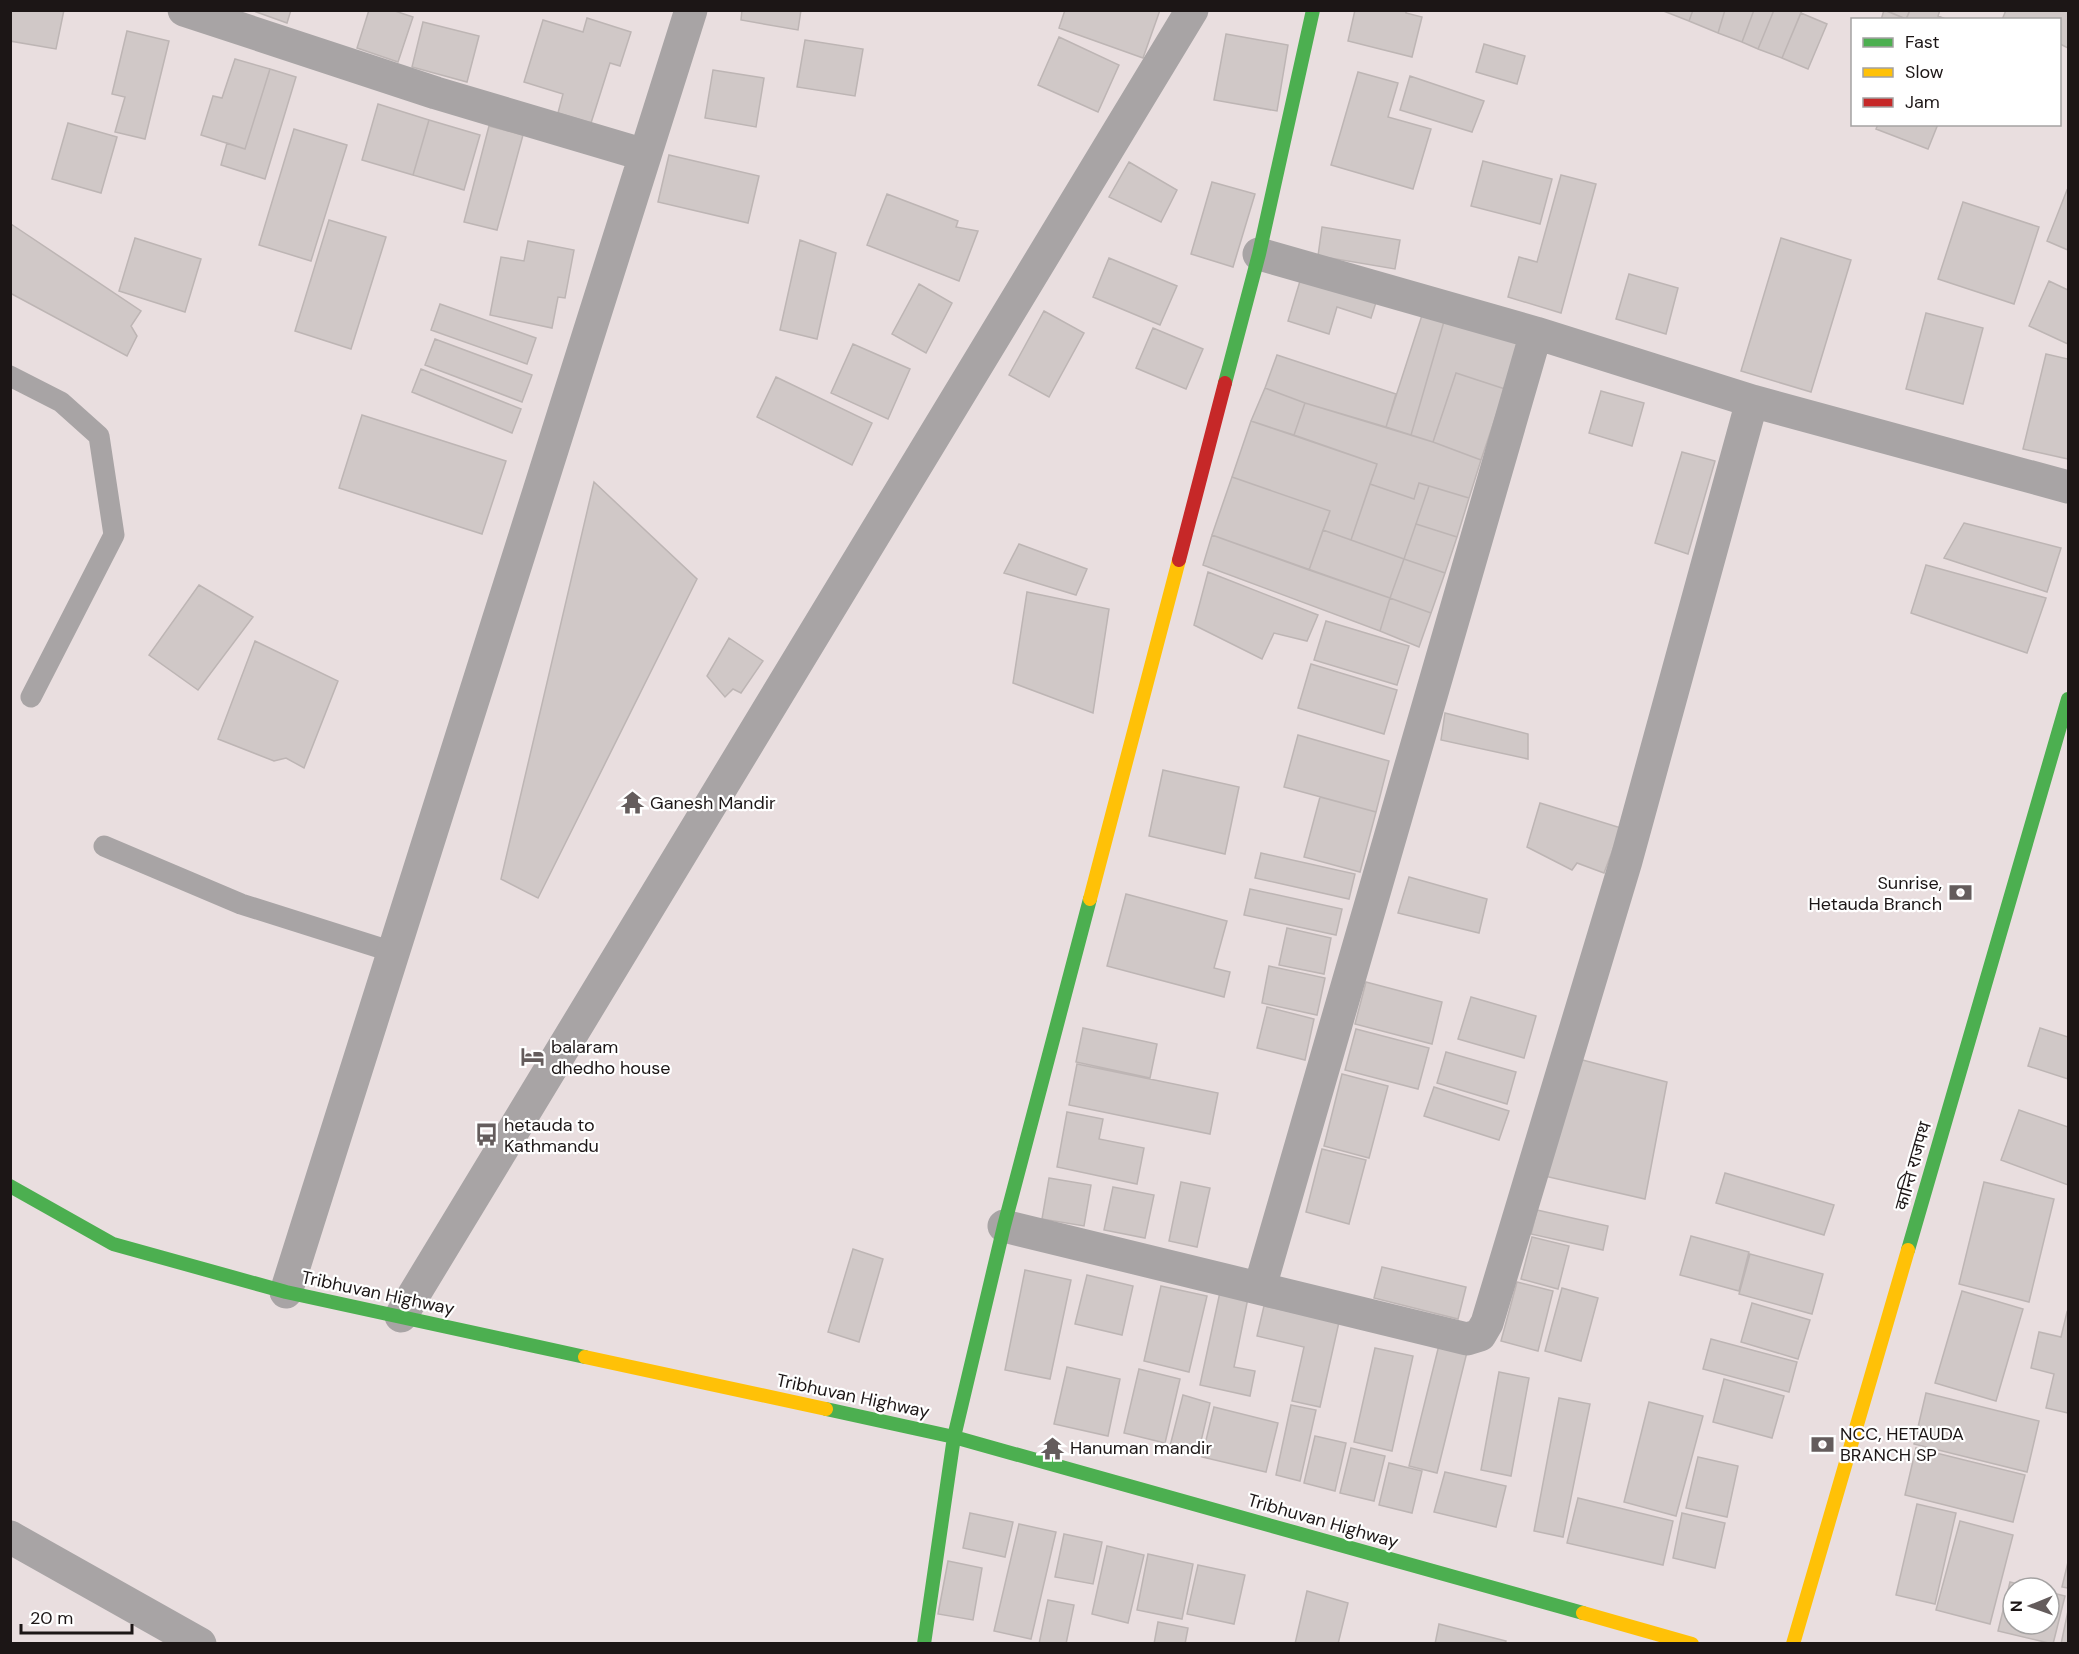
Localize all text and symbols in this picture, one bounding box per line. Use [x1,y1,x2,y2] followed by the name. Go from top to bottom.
[1851,18,2061,126] legend
[1905,30,1940,54] text: Fast
[1905,60,1944,84] text: Slow
[1905,90,1940,114] text: Jam
[619,790,645,816] temple icon: Ganesh Mandir
[650,791,776,815] place label: Ganesh Mandir
[1809,871,1942,916] place label: Sunrise, Hetauda Branch
[1947,880,1973,906] bank icon: Sunrise, Hetauda Branch
[551,1035,671,1080] place label: balaram dhedho house
[520,1044,546,1070] hotel icon: balaram dhedho house
[504,1113,599,1158] place label: hetauda to Kathmandu
[1889,1119,1937,1213] street label: कान्ति राजपथ
[473,1122,499,1148] bus stop icon: hetauda to Kathmandu
[299,1265,457,1321] street label: Tribhuvan Highway
[774,1368,932,1424] street label: Tribhuvan Highway
[1840,1422,1964,1467] place label: NCC, HETAUDA BRANCH SP
[1809,1431,1835,1457] bank icon: NCC, HETAUDA BRANCH SP
[1039,1435,1065,1461] temple icon: Hanuman mandir
[1070,1436,1212,1460] place label: Hanuman mandir
[1245,1488,1401,1554] street label: Tribhuvan Highway
[2001,1576,2061,1636] north arrow
[21,1597,132,1635] scale bar
[2006,1600,2027,1612] text: N
[30,1606,73,1630] text: 20 m

